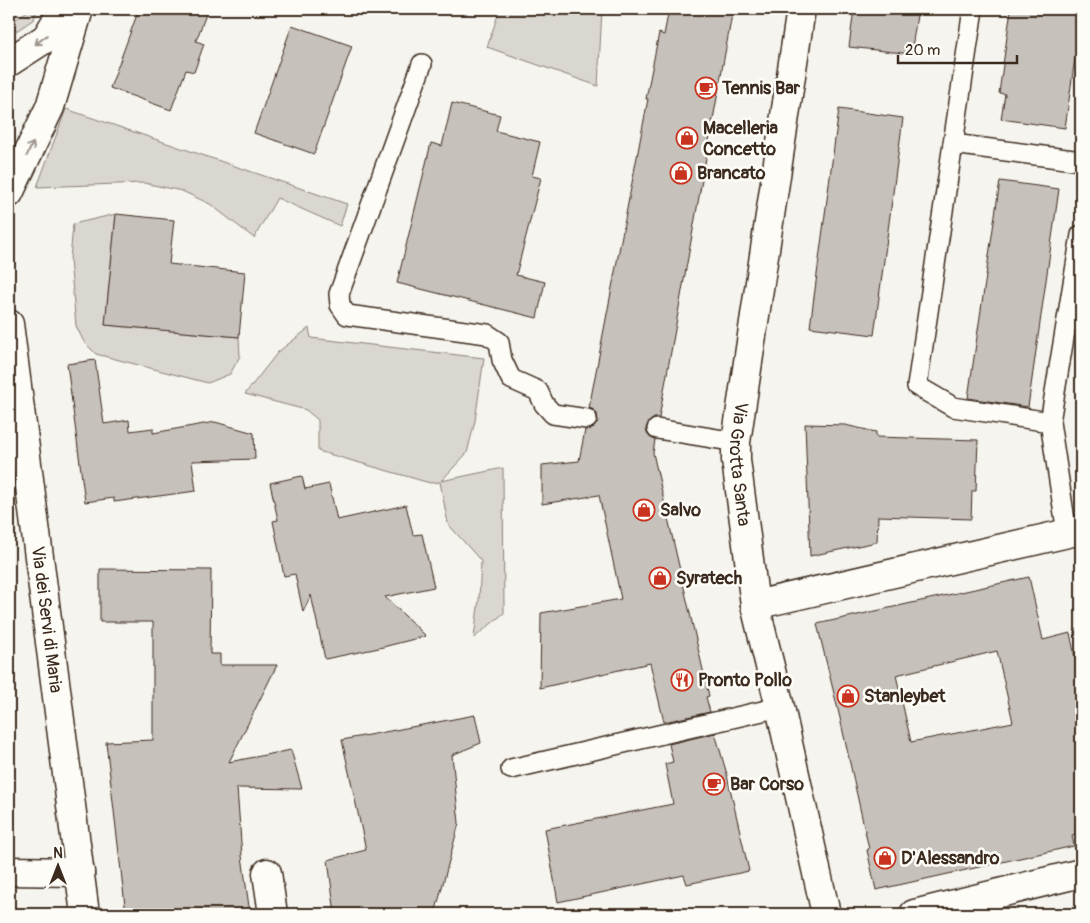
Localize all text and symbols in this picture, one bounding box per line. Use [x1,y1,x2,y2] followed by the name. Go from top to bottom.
[898,32,1016,64] scale bar
[34,35,48,45] one-way arrow
[905,41,940,60] text: 20 m
[694,76,718,100] cafe icon: Tennis Bar
[721,77,801,100] place label: Tennis Bar
[703,117,778,161] place label: Macelleria Concetto
[675,126,699,150] shop icon: Macelleria Concetto
[26,142,35,157] one-way arrow
[669,161,693,185] shop icon: Brancato
[697,162,766,185] place label: Brancato
[725,400,756,527] street label: Via Grotta Santa
[632,498,656,522] shop icon: Salvo
[660,499,701,522] place label: Salvo
[26,545,68,694] street label: Via dei Servi di Maria
[648,566,672,590] shop icon: Syratech
[676,567,743,590] place label: Syratech
[670,668,694,692] restaurant icon: Pronto Pollo
[698,669,792,692] place label: Pronto Pollo
[836,684,860,708] shop icon: Stanleybet
[864,685,946,708] place label: Stanleybet
[702,772,726,796] cafe icon: Bar Corso
[730,773,804,796] place label: Bar Corso
[32,840,82,890] north arrow
[53,845,63,862] text: N
[873,846,897,870] shop icon: D'Alessandro
[901,847,1000,870] place label: D'Alessandro

